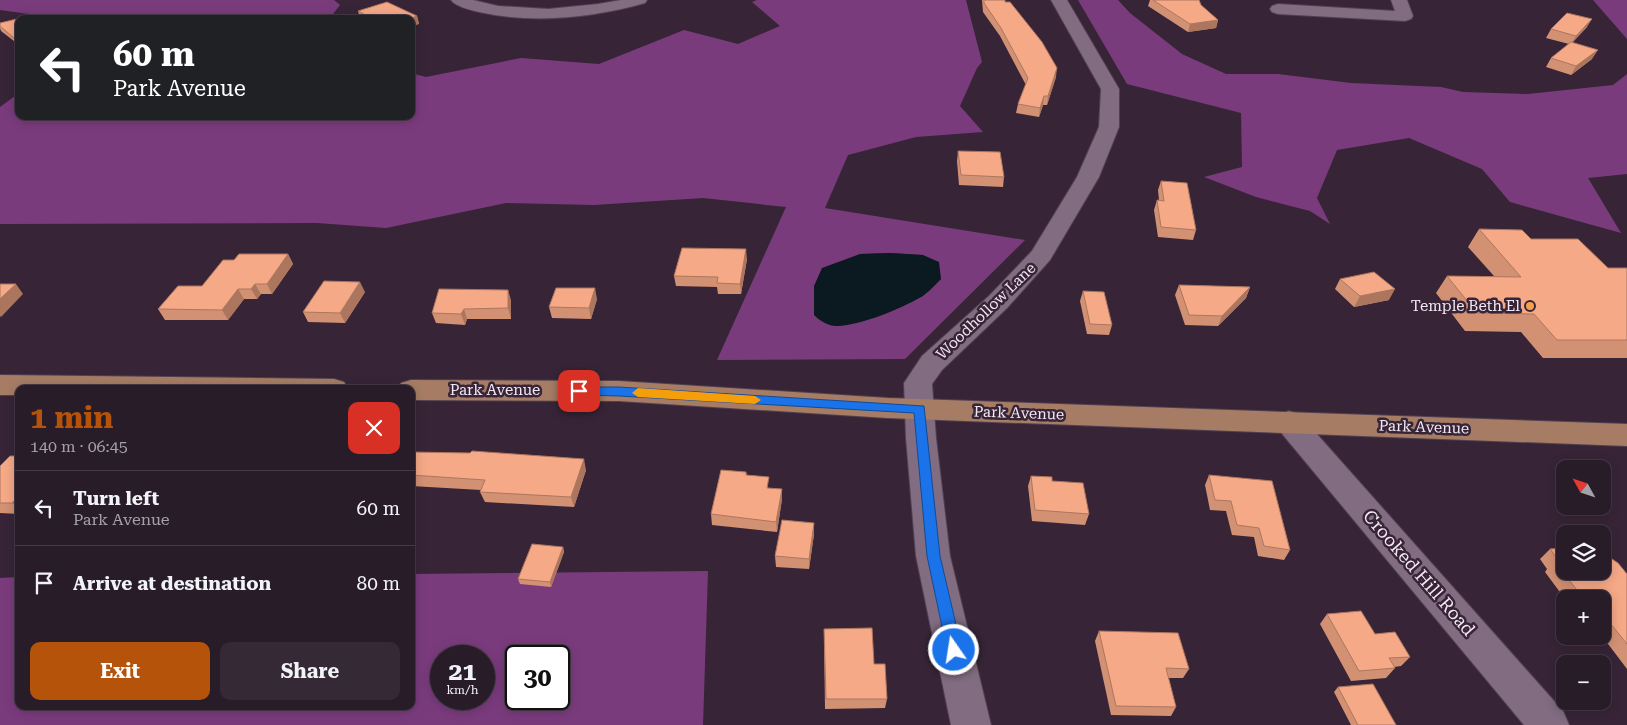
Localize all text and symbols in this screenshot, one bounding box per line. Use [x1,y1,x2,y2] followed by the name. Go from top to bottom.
[113,34,195,75] text: 60 m
[30,35,95,100] icon: left
[113,76,246,101] text: Park Avenue
[932,259,1040,363] street label: Woodhollow Lane
[1411,297,1520,315] place label: Temple Beth El
[1524,300,1536,312] marker: Temple Beth El
[558,370,600,412] pin
[565,377,593,405] icon: arrive
[450,381,540,399] street label: Park Avenue
[30,400,113,435] text: 1 min
[348,402,400,454] button: close
[973,402,1065,424] street label: Park Avenue
[1378,416,1470,438] street label: Park Avenue
[30,437,128,456] text: 140 m · 06:45
[1556,460,1611,515] north arrow
[1556,460,1611,710] map controls
[73,487,159,510] text: Turn left
[30,494,58,522] icon: left
[357,497,400,520] text: 60 m
[1359,505,1480,640] street label: Crooked Hill Road
[73,510,170,529] text: Park Avenue
[1556,525,1611,580] button: layers
[30,569,58,597] icon: arrive
[73,572,271,595] text: Arrive at destination
[357,572,400,595] text: 80 m
[1556,590,1611,645] button: +
[927,623,979,675] position arrow
[30,642,210,700] button: Exit
[220,642,400,700] button: Share
[505,645,570,710] speed limit sign: 30
[1556,655,1611,710] button: −
[448,657,477,686] text: 21
[446,683,479,697] text: km/h

